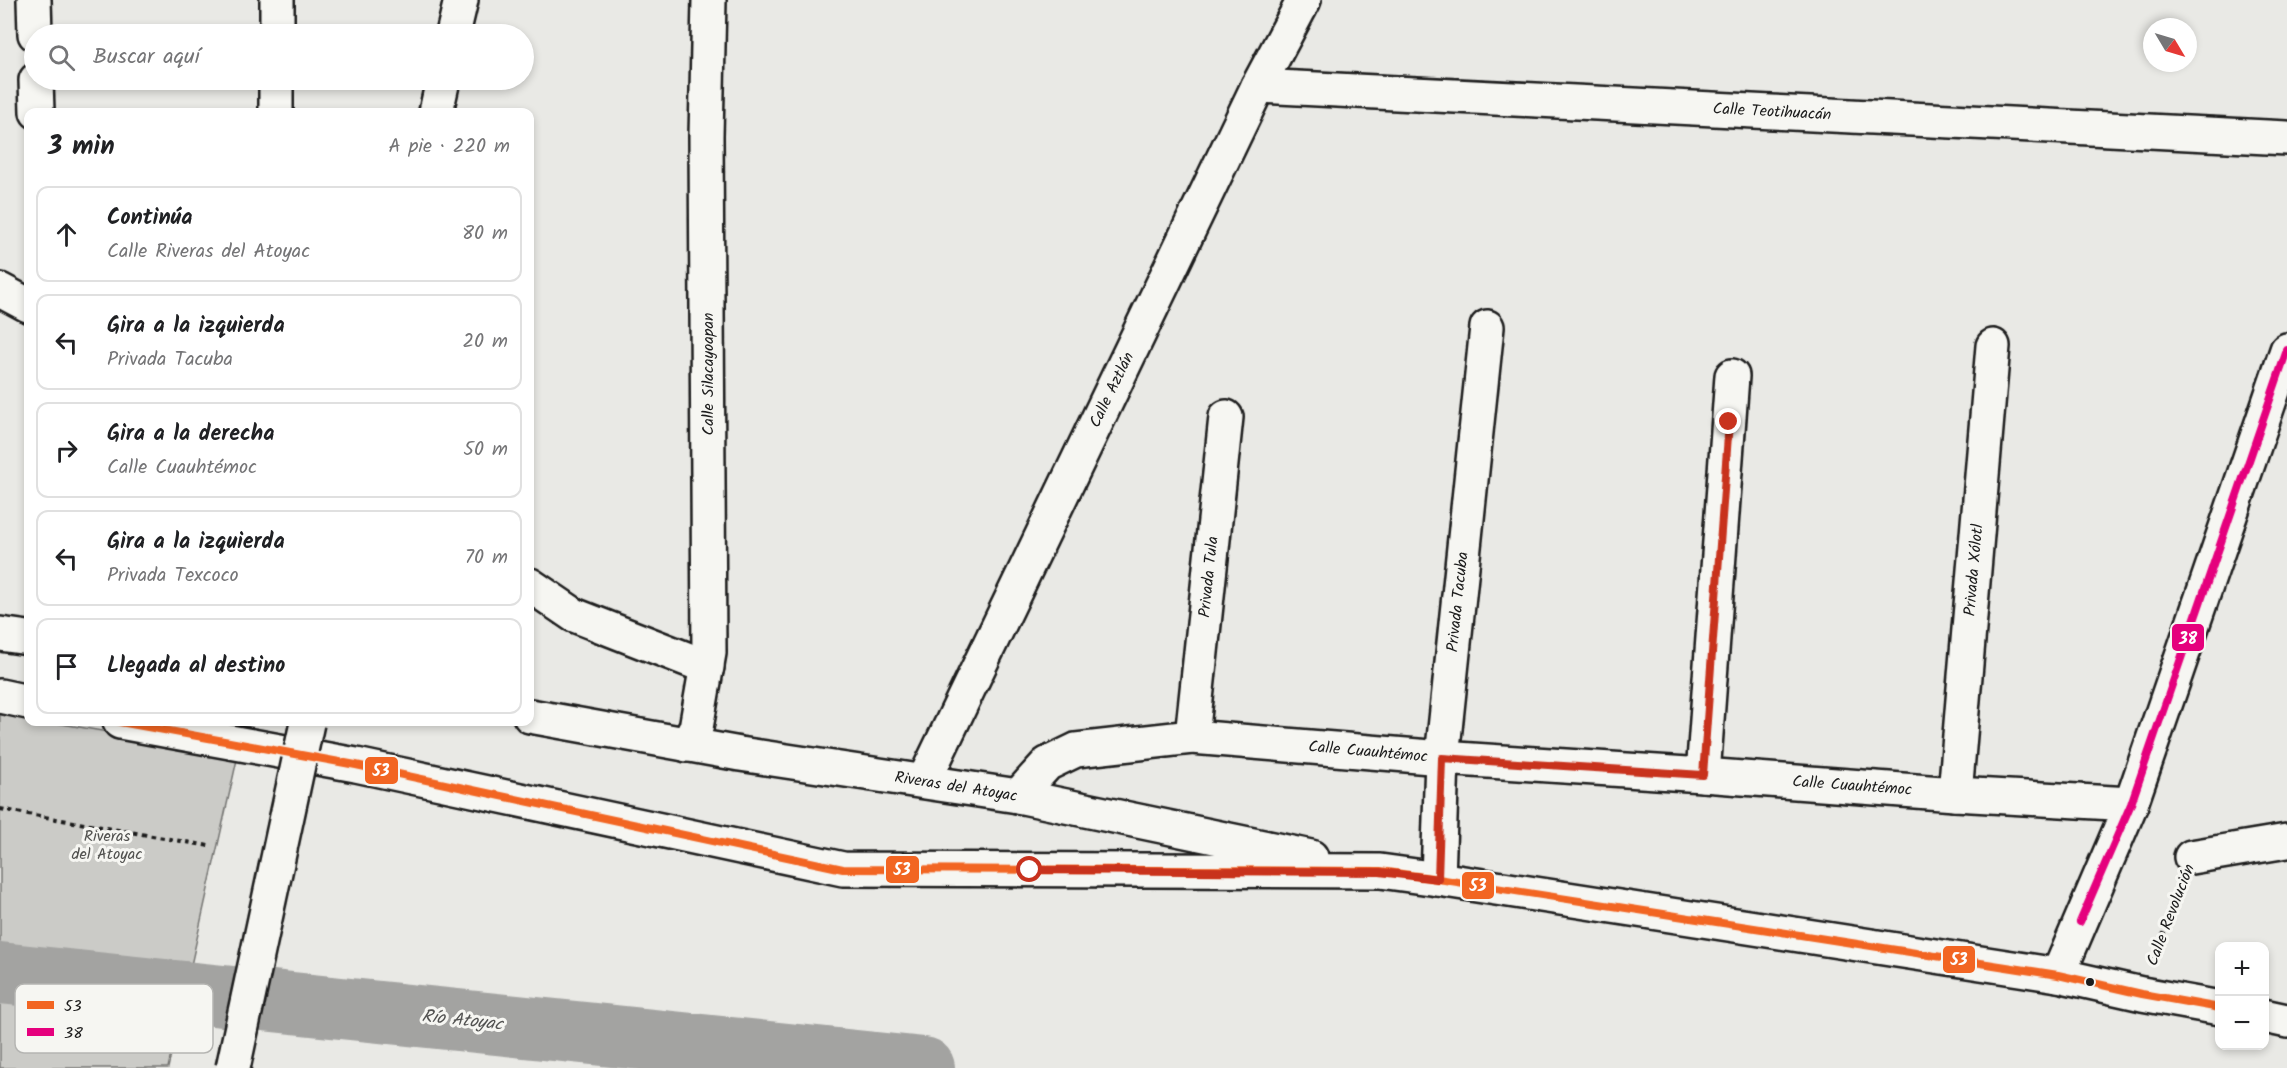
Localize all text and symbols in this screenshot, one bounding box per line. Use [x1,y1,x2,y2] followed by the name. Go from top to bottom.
[2143,18,2197,72] north arrow
[24,24,534,90] search box
[93,40,200,75] text: Buscar aquí
[45,41,78,74] icon: search
[1712,96,1832,128] street label: Calle Teotihuacán
[48,126,115,168] text: 3 min
[389,131,510,163] text: A pie · 220 m
[107,201,192,236] text: Continúa
[50,218,83,251] icon: ahead
[462,218,508,250] text: 80 m
[107,236,310,268] text: Calle Riveras del Atoyac
[107,309,285,344] text: Gira a la izquierda
[696,313,721,435] street label: Calle Silacayoapan
[50,326,83,359] icon: left
[462,326,508,358] text: 20 m
[107,344,233,376] text: Privada Tacuba
[1083,348,1141,432] street label: Calle Aztlán
[1715,408,1741,434] route end
[107,417,274,452] text: Gira a la derecha
[50,434,83,467] icon: right
[463,434,508,466] text: 50 m
[107,452,257,484] text: Calle Cuauhtémoc
[1958,523,1990,617] street label: Privada Xólotl
[107,525,285,560] text: Gira a la izquierda
[1192,535,1226,619] street label: Privada Tula
[50,542,83,575] icon: left
[465,542,508,574] text: 70 m
[1440,551,1476,653] street label: Privada Tacuba
[107,560,239,592] text: Privada Texcoco
[2171,623,2205,652] line badge: 38
[2178,627,2198,652] text: 38
[107,649,285,684] text: Llegada al destino
[50,650,83,683] icon: arrive
[1307,734,1429,770] street label: Calle Cuauhtémoc
[364,756,399,785] line badge: 53
[372,759,390,784] text: 53
[893,765,1019,809] street label: Riveras del Atoyac
[1791,769,1913,803] street label: Calle Cuauhtémoc
[72,824,142,867] park label: Riveras del Atoyac
[885,855,920,884] line badge: 53
[1016,856,1042,882] route start
[893,858,911,883] text: 53
[2140,860,2202,970] street label: Calle Revolución
[1461,871,1495,900] line badge: 53
[1469,874,1487,899] text: 53
[2215,942,2269,1050] map controls
[2215,942,2269,996] button: +
[1942,945,1976,974] line badge: 53
[1950,948,1968,973] text: 53
[2084,976,2096,988] unlabelled marker
[15,984,213,1053] legend
[64,994,82,1019] text: 53
[2215,996,2269,1050] button: −
[420,1002,506,1040] water label: Río Atoyac
[64,1021,83,1046] text: 38

